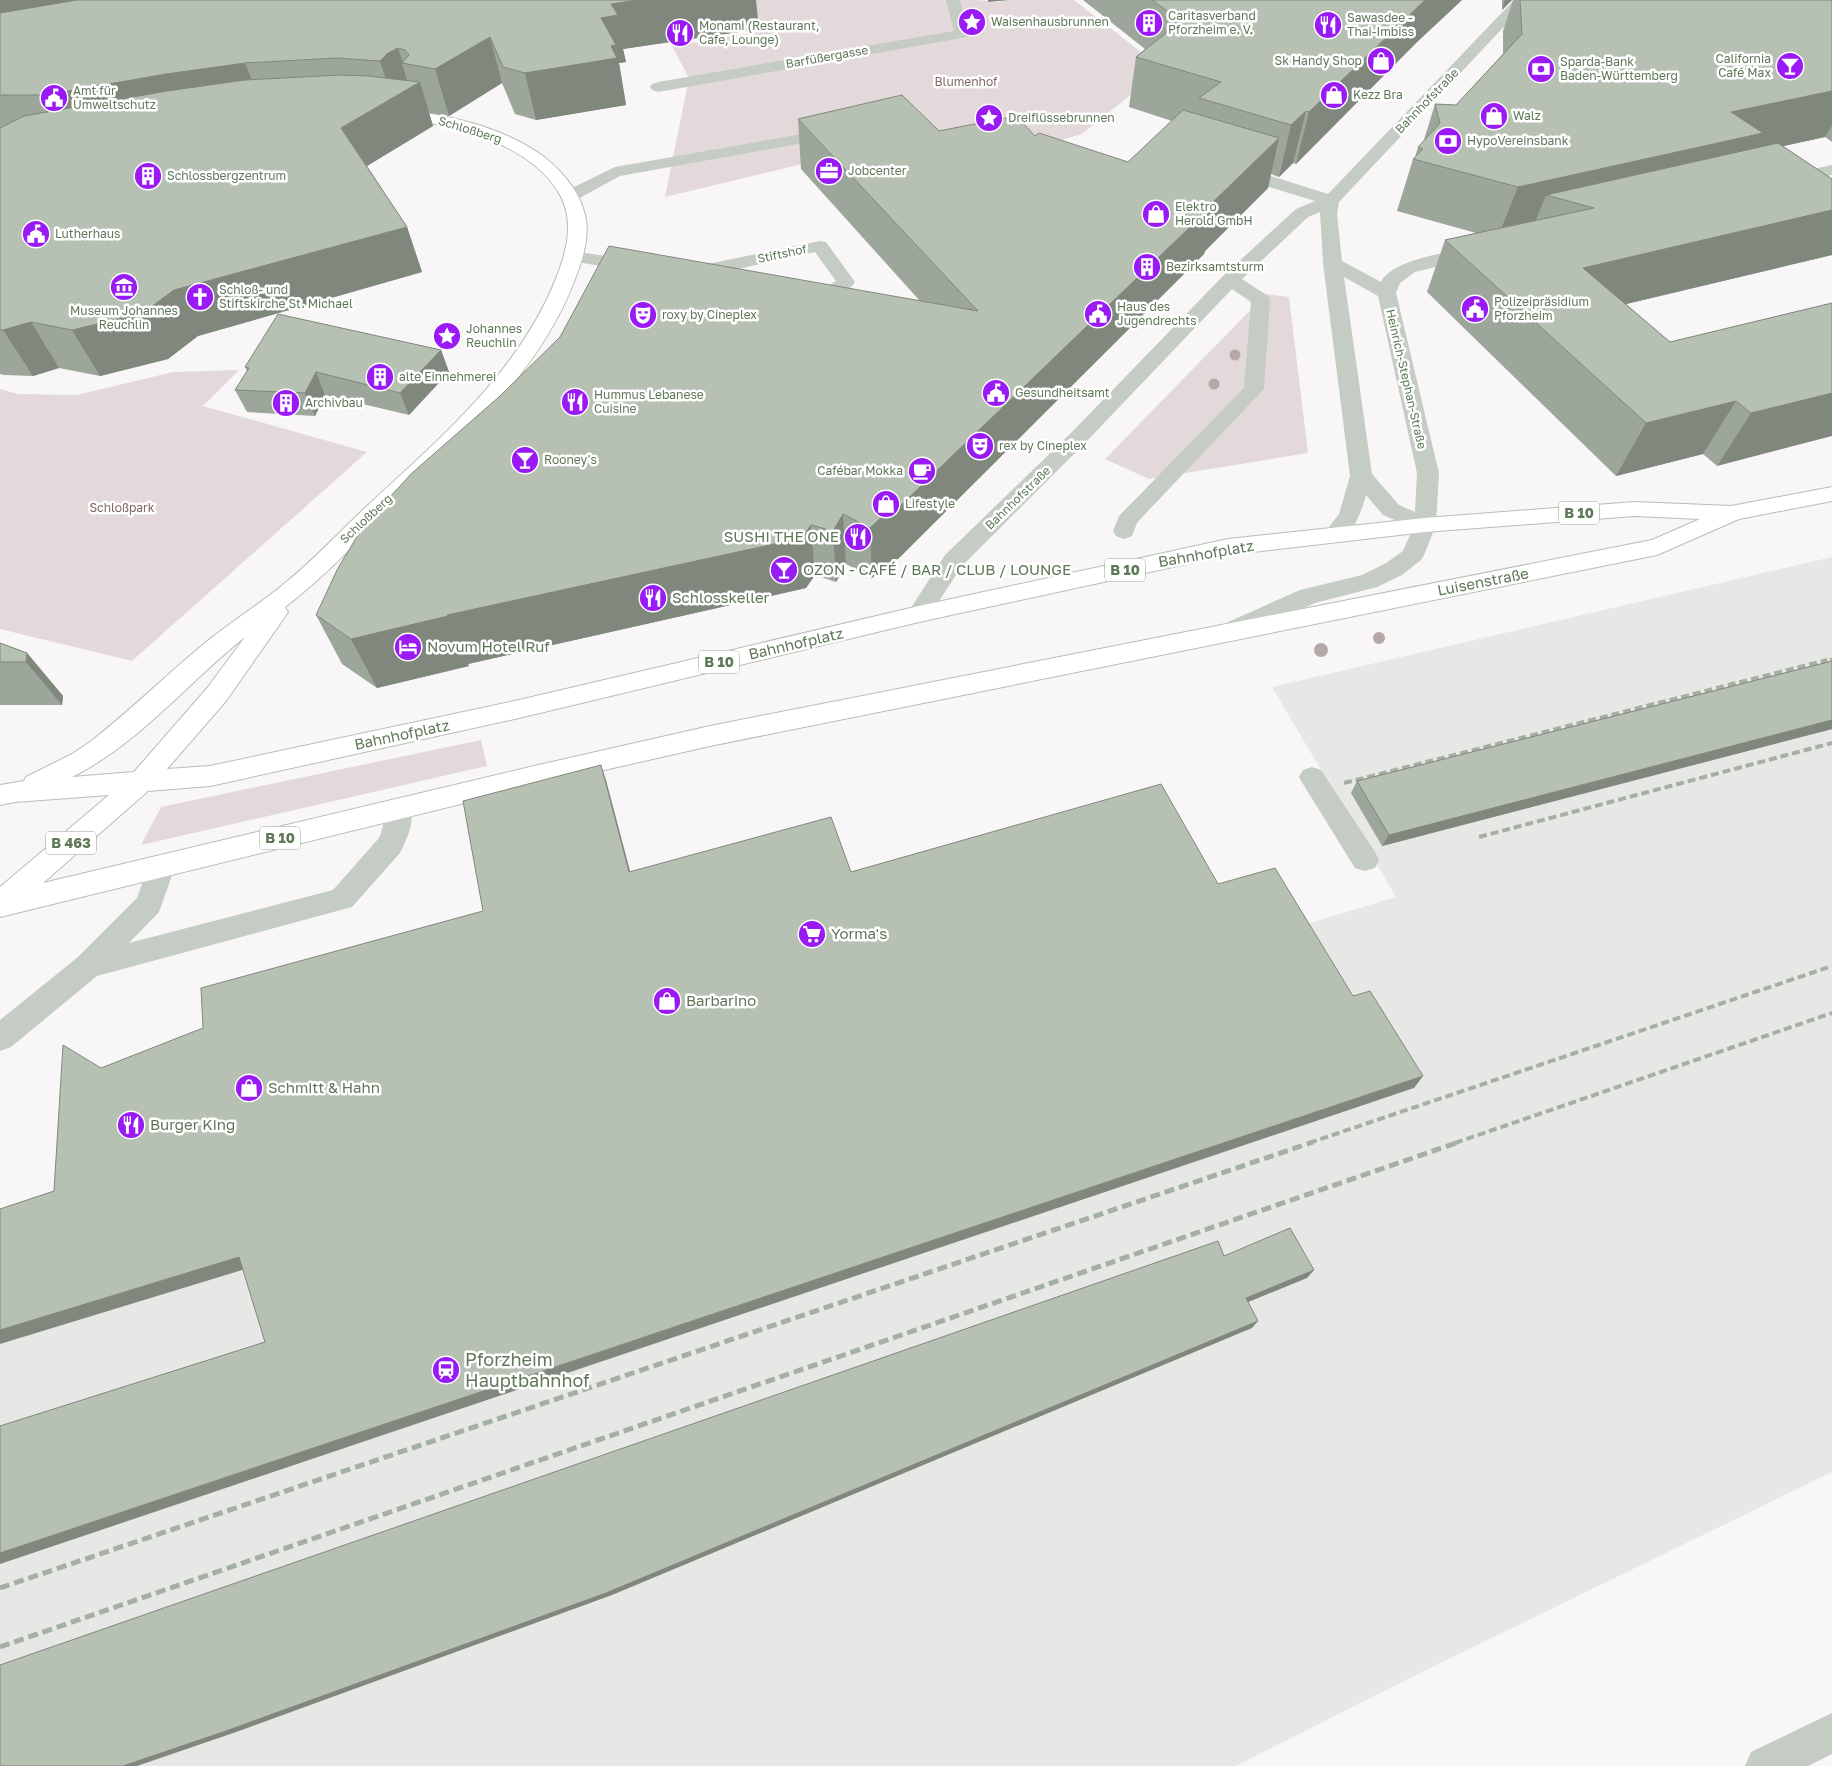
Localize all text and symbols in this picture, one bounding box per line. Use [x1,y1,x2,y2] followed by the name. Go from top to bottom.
[957,7,987,37] place icon: Waisenhausbrunnen
[1134,8,1164,38] building icon: Caritasverband Pforzheim e. V.
[1168,8,1256,37] place label: Caritasverband Pforzheim e. V.
[1313,10,1343,40] restaurant icon: Sawasdee - Thai-Imbiss
[1347,10,1414,39] place label: Sawasdee - Thai-Imbiss
[991,14,1109,29] place label: Waisenhausbrunnen
[665,18,695,48] restaurant icon: Monami (Restaurant, Cafe, Lounge)
[699,18,820,47] place label: Monami (Restaurant, Cafe, Lounge)
[784,42,869,71] street label: Barfüßergasse
[1366,46,1396,76] shop icon: Sk Handy Shop
[1715,51,1771,80] place label: California Café Max
[1775,51,1805,81] bar icon: California Café Max
[1275,53,1362,68] place label: Sk Handy Shop
[1526,54,1556,84] bank icon: Sparda-Bank Baden-Württemberg
[1560,54,1678,83] place label: Sparda-Bank Baden-Württemberg
[1392,65,1462,136] street label: Bahnhofstraße
[935,74,998,89] park label: Blumenhof
[1319,80,1349,110] shop icon: Kezz Bra
[39,83,69,113] public building icon: Amt für Umweltschutz
[73,83,156,112] place label: Amt für Umweltschutz
[1353,87,1403,102] place label: Kezz Bra
[1479,101,1509,131] shop icon: Walz
[974,103,1004,133] place icon: Dreiflüssebrunnen
[1513,108,1541,123] place label: Walz
[1008,110,1115,125] place label: Dreiflüssebrunnen
[437,113,504,146] street label: Schloßberg
[1433,126,1463,156] bank icon: HypoVereinsbank
[1467,133,1569,148] place label: HypoVereinsbank
[814,156,844,186] office icon: Jobcenter
[133,161,163,191] building icon: Schlossbergzentrum
[848,163,907,178] place label: Jobcenter
[167,168,286,183] place label: Schlossbergzentrum
[1141,199,1171,229] shop icon: Elektro Herold GmbH
[1175,199,1253,228] place label: Elektro Herold GmbH
[21,219,51,249] public building icon: Lutherhaus
[55,226,120,241] place label: Lutherhaus
[756,241,808,266] street label: Stiftshof
[1132,252,1162,282] building icon: Bezirksamtsturm
[1166,259,1264,274] place label: Bezirksamtsturm
[109,272,139,302] museum icon: Museum Johannes Reuchlin
[185,282,215,312] church icon: Schloß- und Stiftskirche St. Michael
[219,282,353,311] place label: Schloß- und Stiftskirche St. Michael
[1460,294,1490,324] public building icon: Polizeipräsidium Pforzheim
[1494,294,1589,323] place label: Polizeipräsidium Pforzheim
[1083,299,1113,329] public building icon: Haus des Jugendrechts
[1117,299,1197,328] place label: Haus des Jugendrechts
[628,300,658,330] theatre icon: roxy by Cineplex
[70,303,178,332] place label: Museum Johannes Reuchlin
[662,307,757,322] place label: roxy by Cineplex
[1383,307,1430,450] street label: Heinrich-Stephan-Straße
[432,321,462,351] place icon: Johannes Reuchlin
[466,321,522,350] place label: Johannes Reuchlin
[365,362,395,392] building icon: alte Einnehmerei
[399,369,496,384] place label: alte Einnehmerei
[981,378,1011,408] public building icon: Gesundheitsamt
[1015,385,1110,400] place label: Gesundheitsamt
[560,387,590,417] restaurant icon: Hummus Lebanese Cuisine
[594,387,704,416] place label: Hummus Lebanese Cuisine
[271,388,301,418] building icon: Archivbau
[305,395,363,410] place label: Archivbau
[965,431,995,461] theatre icon: rex by Cineplex
[999,438,1087,453] place label: rex by Cineplex
[510,445,540,475] bar icon: Rooney's
[544,452,597,467] place label: Rooney's
[907,456,937,486] cafe icon: Cafébar Mokka
[817,463,903,478] place label: Cafébar Mokka
[982,463,1053,533] street label: Bahnhofstraße
[871,489,901,519] shop icon: Lifestyle
[336,491,395,547] street label: Schloßberg
[905,496,955,511] place label: Lifestyle
[89,500,155,515] park label: Schloßpark
[1559,502,1599,524] road number: B 10
[843,522,873,552] restaurant icon: SUSHI THE ONE
[724,527,839,545] place label: SUSHI THE ONE
[1157,536,1255,570] street label: Bahnhofplatz
[769,555,799,585] bar icon: OZON - CAFÉ / BAR / CLUB / LOUNGE
[1105,558,1145,582] road number: B 10
[803,560,1071,578] place label: OZON - CAFÉ / BAR / CLUB / LOUNGE
[1436,563,1530,599] street label: Luisenstraße
[638,583,668,613] restaurant icon: Schlosskeller
[672,588,770,606] place label: Schlosskeller
[747,623,845,663] street label: Bahnhofplatz
[393,632,423,662] hotel icon: Novum Hotel Ruf
[427,637,550,655] place label: Novum Hotel Ruf
[699,650,739,674] road number: B 10
[353,715,451,753] street label: Bahnhofplatz
[260,826,300,850] road number: B 10
[46,831,96,854] road number: B 463
[797,919,827,949] supermarket icon: Yorma's
[831,924,887,942] place label: Yorma's
[652,986,682,1016] shop icon: Barbarino
[686,991,756,1009] place label: Barbarino
[234,1073,264,1103] shop icon: Schmitt & Hahn
[268,1078,380,1096] place label: Schmitt & Hahn
[116,1110,146,1140] restaurant icon: Burger King
[150,1115,235,1133] place label: Burger King
[465,1348,590,1391] place label: Pforzheim Hauptbahnhof
[431,1355,461,1385] station icon: Pforzheim Hauptbahnhof

